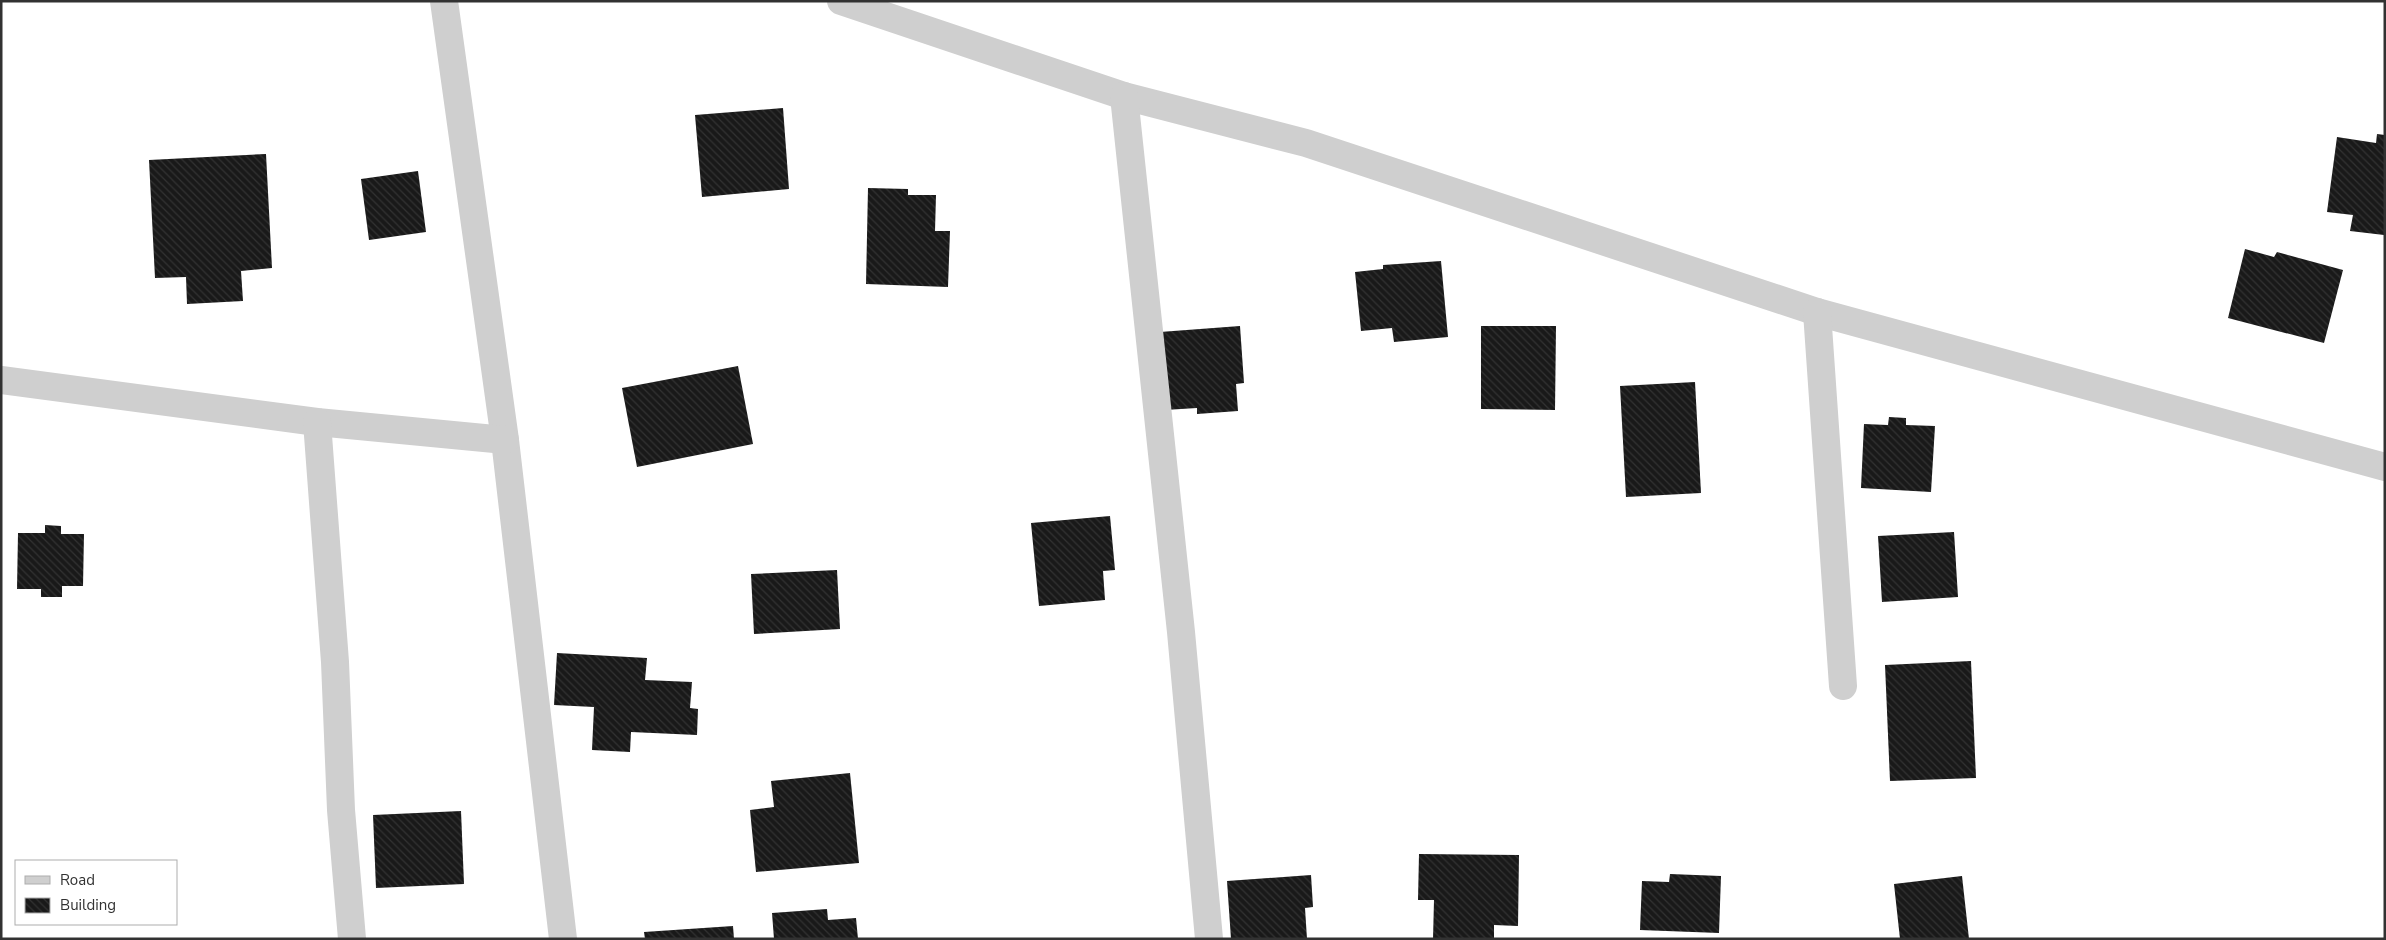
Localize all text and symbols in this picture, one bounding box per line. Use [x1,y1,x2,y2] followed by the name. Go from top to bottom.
[15,860,178,925] legend
[60,870,95,890] text: Road
[60,895,116,915] text: Building

